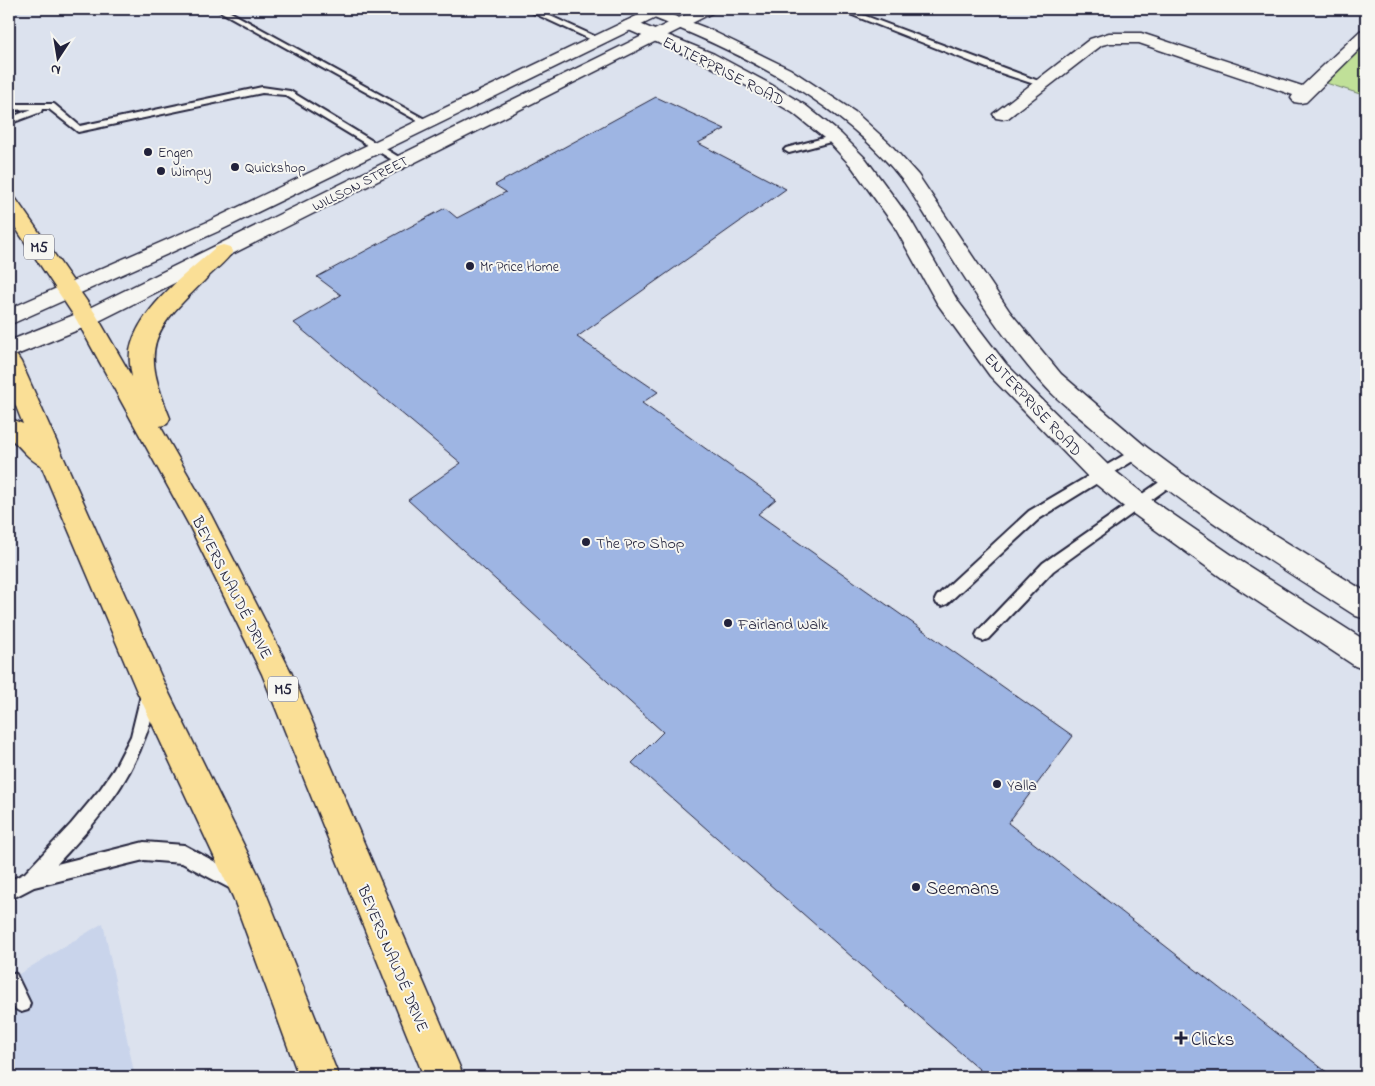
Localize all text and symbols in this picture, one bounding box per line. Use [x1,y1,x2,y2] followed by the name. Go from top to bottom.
[658,31,788,113] street label: ENTERPRISE ROAD
[32,32,82,82] north arrow
[49,58,62,81] text: N
[158,143,193,165] place label: Engen
[142,146,154,158] marker: Engen
[309,151,412,218] street label: WILLSON STREET
[245,158,306,179] place label: Quickshop
[229,161,241,173] marker: Quickshop
[171,162,212,184] place label: Wimpy
[155,165,167,177] marker: Wimpy
[24,234,54,260] road number: M5
[480,257,560,278] place label: Mr Price Home
[464,260,476,272] marker: Mr Price Home
[978,348,1087,463] street label: ENTERPRISE ROAD
[184,511,278,664] street label: BEYERS NAUDÉ DRIVE
[596,532,685,556] place label: The Pro Shop
[580,536,592,548] marker: The Pro Shop
[737,613,829,637] place label: Fairland Walk
[722,617,734,629] marker: Fairland Walk
[268,676,298,702] road number: M5
[1007,774,1037,798] place label: Yalla
[991,778,1003,790] marker: Yalla
[926,876,999,903] place label: Seemans
[350,881,434,1036] street label: BEYERS NAUDÉ DRIVE
[910,881,922,893] marker: Seemans
[1191,1027,1234,1054] place label: Clicks
[1175,1032,1187,1044] marker: Clicks

